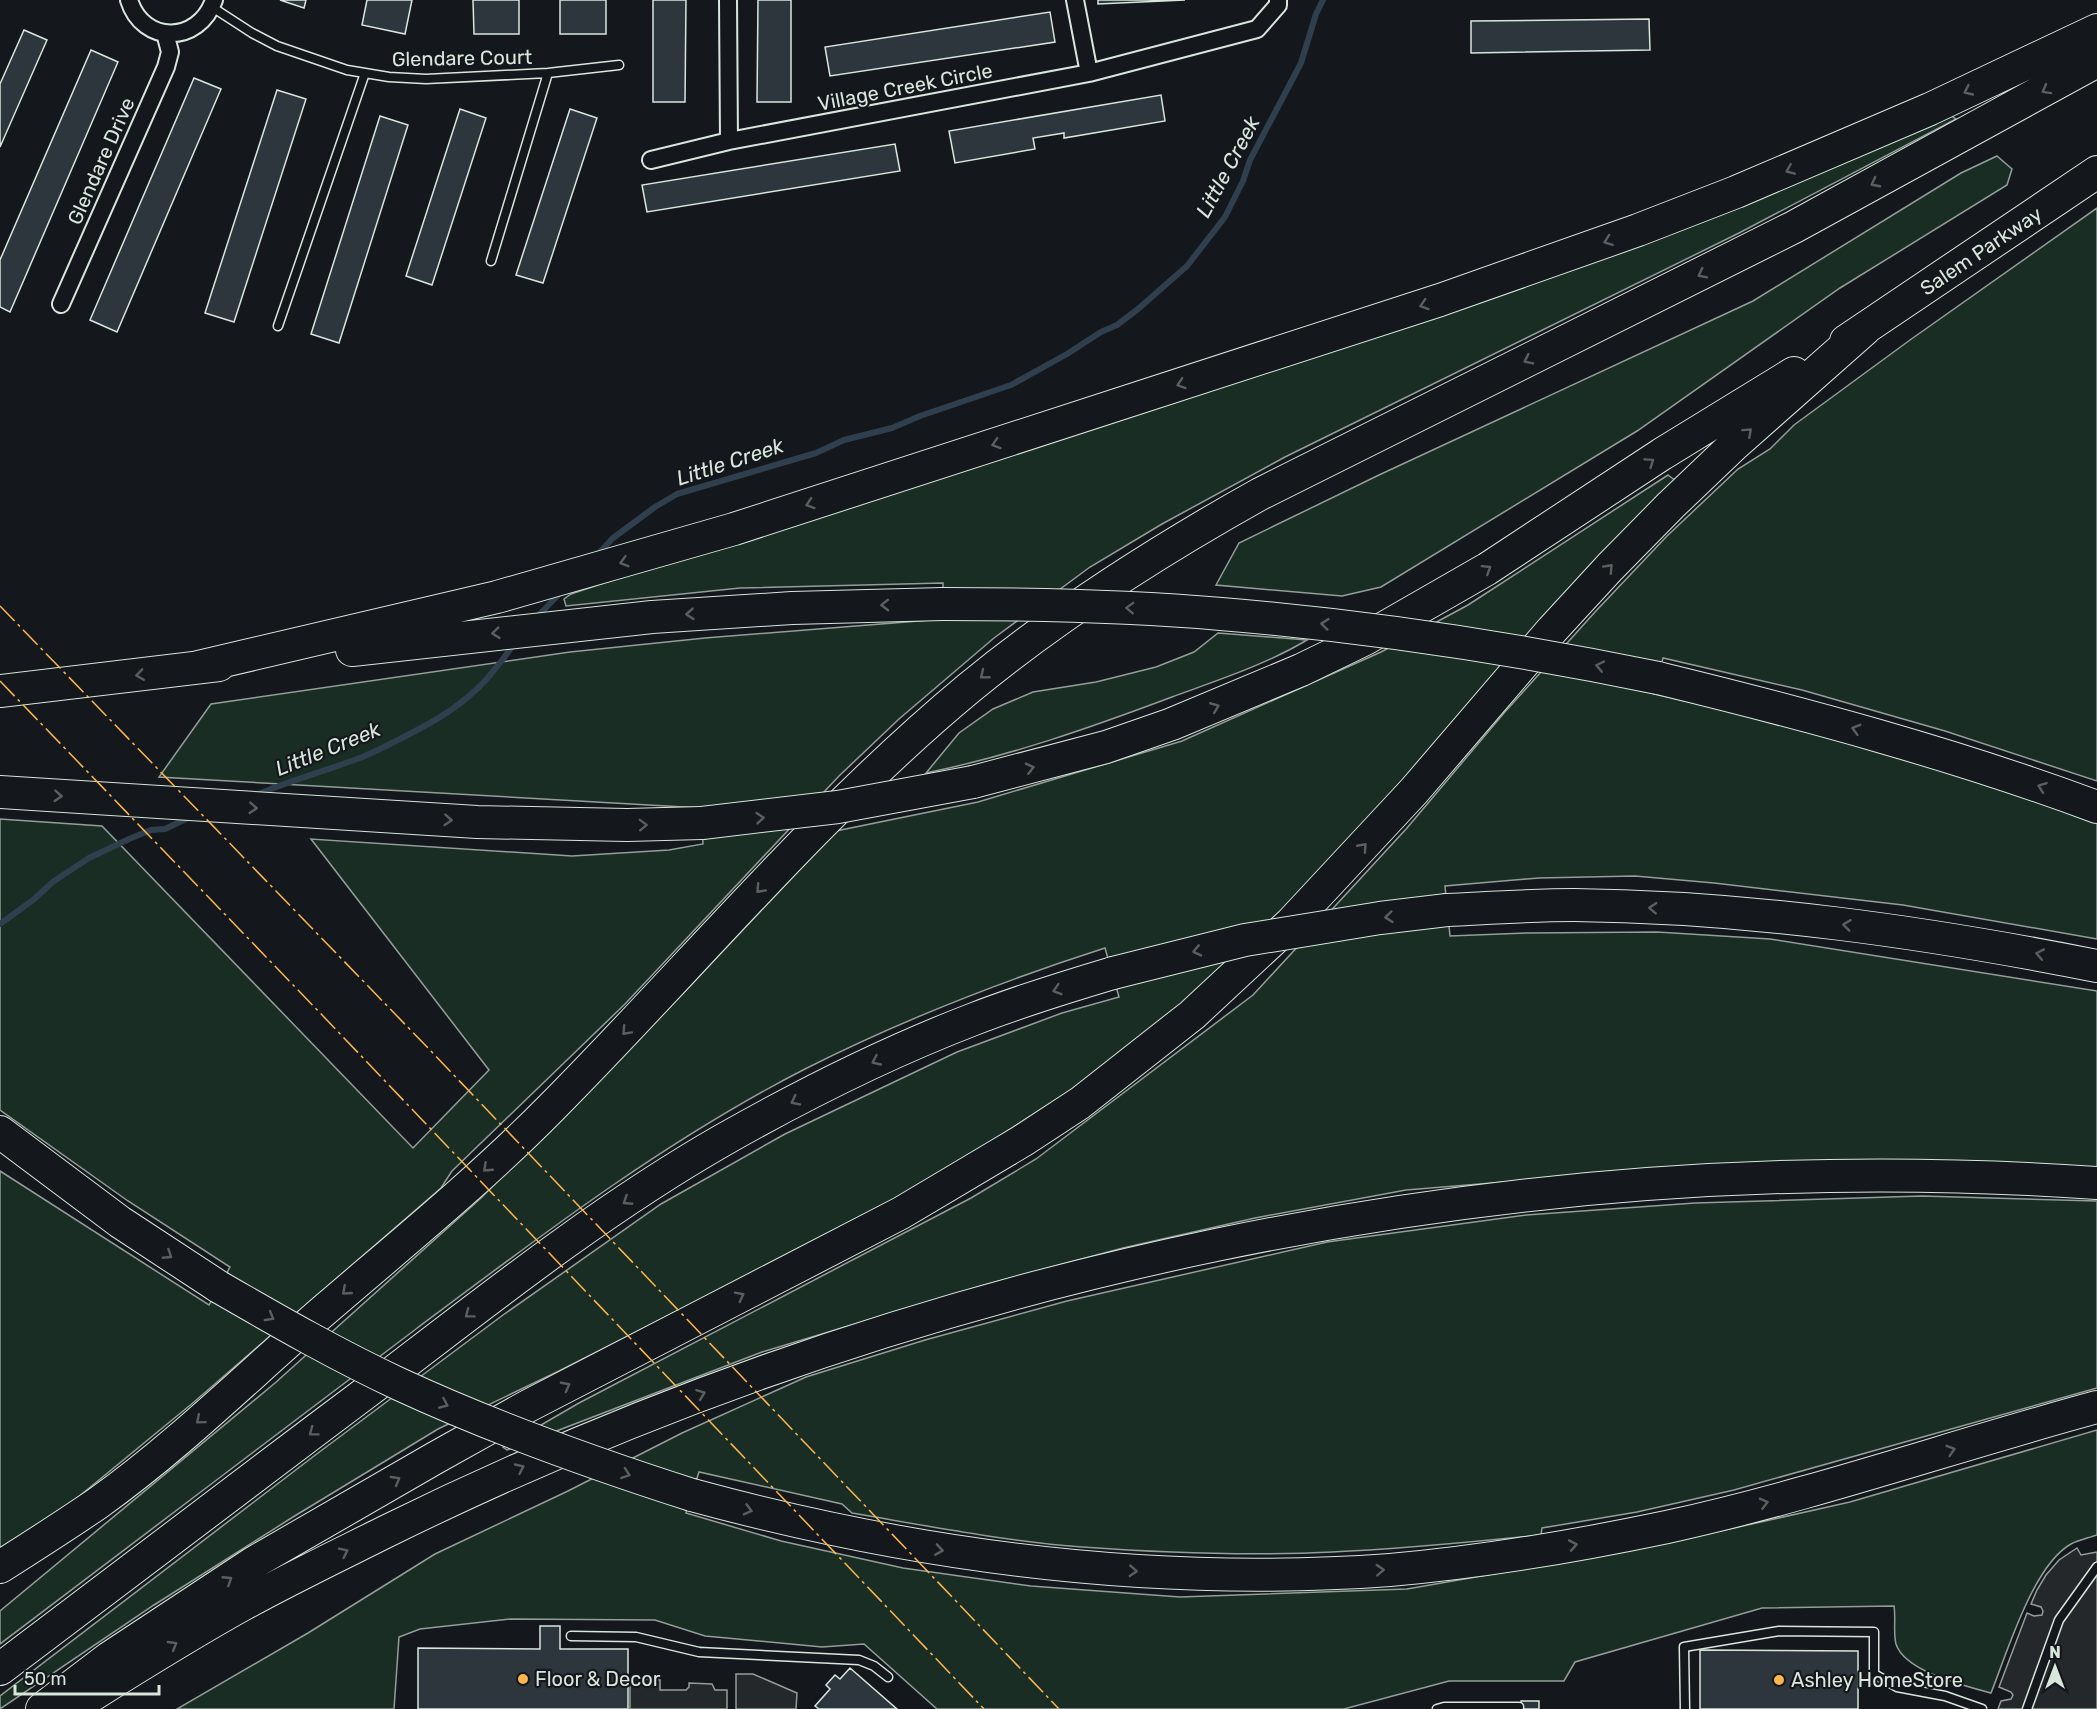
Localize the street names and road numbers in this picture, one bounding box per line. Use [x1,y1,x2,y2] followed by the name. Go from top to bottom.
[392,45,533,71] street label: Glendare Court
[816,58,994,116] street label: Village Creek Circle
[62,94,140,228] street label: Glendare Drive
[1916,202,2046,300] street label: Salem Parkway

